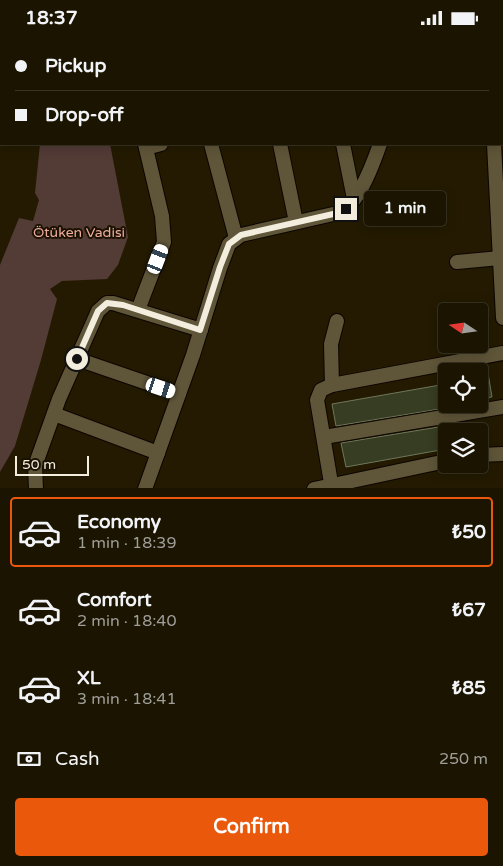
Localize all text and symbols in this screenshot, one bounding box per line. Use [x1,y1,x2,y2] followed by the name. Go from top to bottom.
[25,7,78,29] text: 18:37
[45,55,106,77] text: Pickup
[45,104,124,126] text: Drop-off
[364,191,446,227] callout: 1 min
[335,198,357,220] route end
[384,198,426,218] text: 1 min
[33,224,125,241] park label: Ötüken Vadisi
[145,242,170,276] car
[438,303,488,353] north arrow
[438,303,488,473] map controls
[66,348,88,370] route start
[438,363,488,413] button: locate
[144,376,177,400] car
[438,423,488,473] button: layers
[15,453,89,477] scale bar
[22,456,56,473] text: 50 m
[17,510,62,555] icon: car
[77,511,161,533] text: Economy
[452,521,486,543] text: ₺50
[77,533,176,553] text: 1 min · 18:39
[17,588,62,633] icon: car
[77,589,151,611] text: Comfort
[452,599,486,621] text: ₺67
[77,611,176,631] text: 2 min · 18:40
[17,666,62,711] icon: car
[77,667,101,689] text: XL
[452,677,486,699] text: ₺85
[77,689,176,709] text: 3 min · 18:41
[15,745,43,773] icon: cash
[55,748,100,770] text: Cash
[439,749,488,769] text: 250 m
[15,798,488,856] button: Confirm

